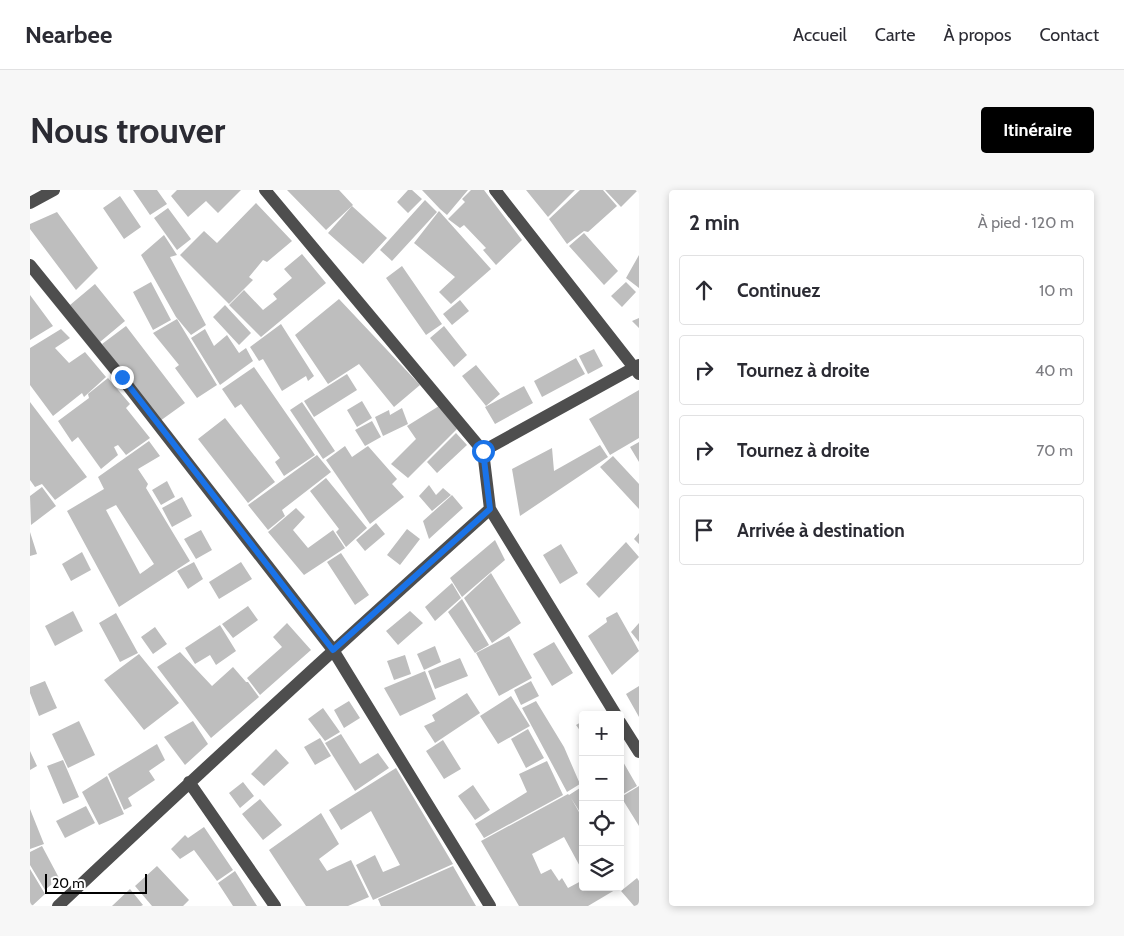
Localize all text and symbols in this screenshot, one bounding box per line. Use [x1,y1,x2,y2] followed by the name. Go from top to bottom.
[25,20,112,49] text: Nearbee
[793,24,847,46] text: Accueil
[875,24,915,46] text: Carte
[943,24,1011,46] text: À propos
[1039,24,1099,46] text: Contact
[981,107,1094,153] button: Itinéraire
[30,109,225,152] text: Nous trouver
[689,210,740,235] text: 2 min
[978,213,1074,232] text: À pied · 120 m
[690,276,718,304] icon: ahead
[737,279,820,302] text: Continuez
[1039,281,1073,300] text: 10 m
[690,356,718,384] icon: right
[737,359,870,382] text: Tournez à droite
[1035,361,1073,380] text: 40 m
[111,366,134,389] route end
[690,436,718,464] icon: right
[737,439,870,462] text: Tournez à droite
[472,440,495,463] route start
[1036,441,1073,460] text: 70 m
[690,516,718,544] icon: arrive
[737,519,905,542] text: Arrivée à destination
[579,711,624,891] map controls
[579,711,624,756] button: +
[579,756,624,801] button: −
[579,801,624,846] button: locate
[579,846,624,891] button: layers
[45,871,148,894] scale bar
[52,874,85,892] text: 20 m

